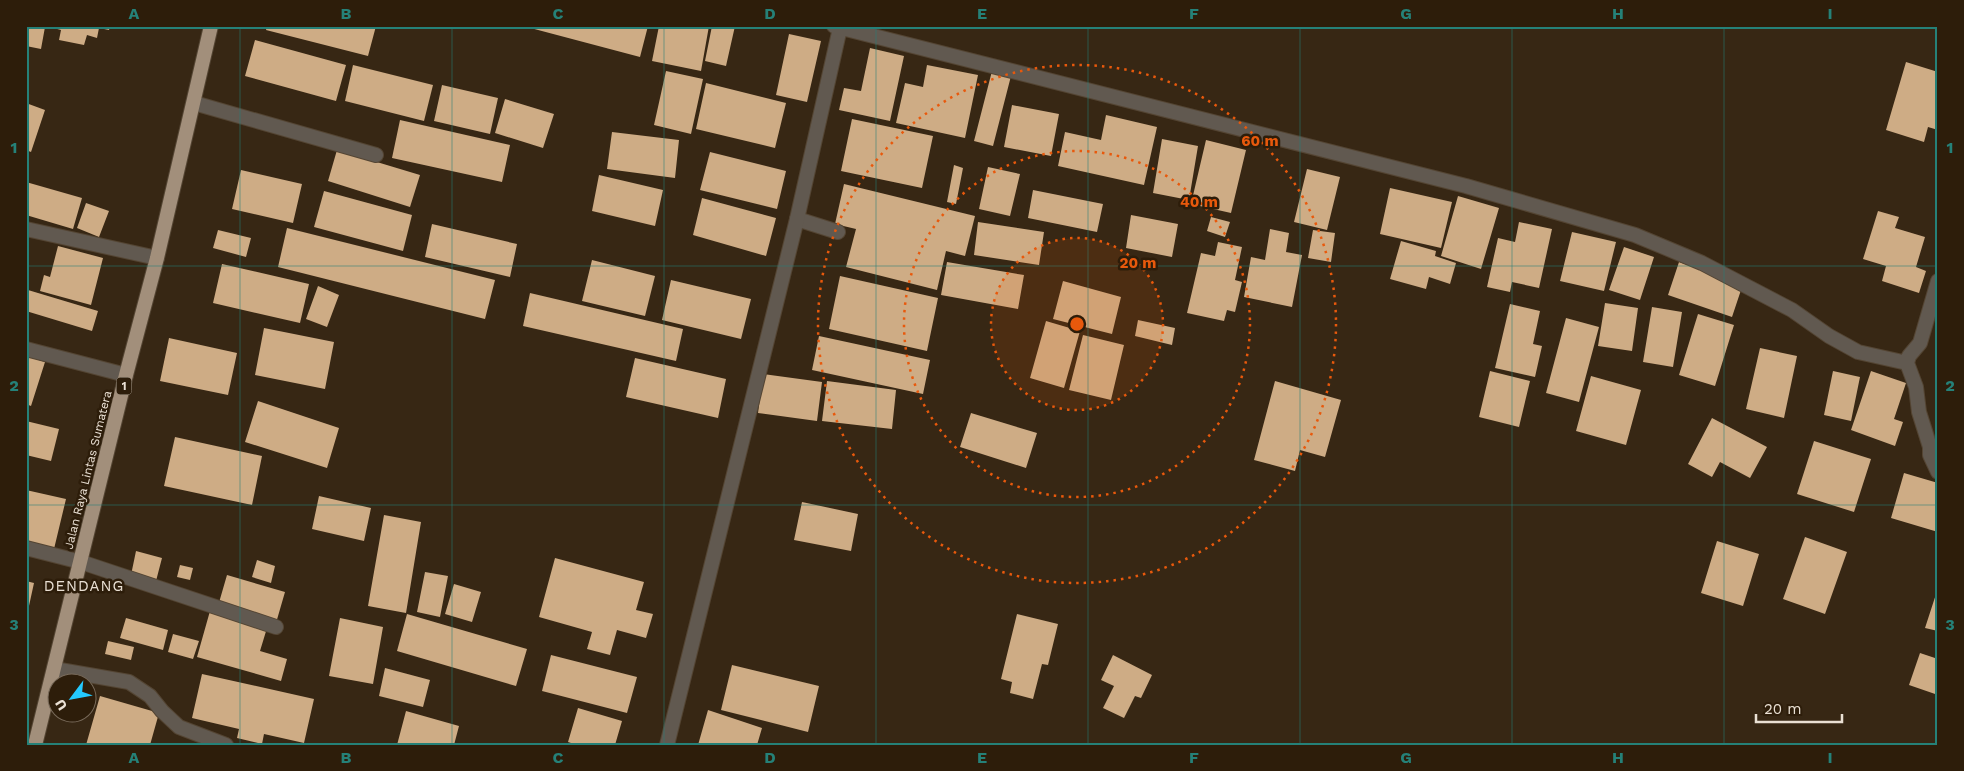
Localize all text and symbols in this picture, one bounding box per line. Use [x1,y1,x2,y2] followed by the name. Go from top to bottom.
[129,4,140,23] text: A
[341,4,352,23] text: B
[553,4,564,23] text: C
[764,4,776,23] text: D
[977,4,987,23] text: E
[1189,4,1199,23] text: F
[1400,4,1412,23] text: G
[1612,4,1624,23] text: H
[1827,4,1833,23] text: I
[1241,132,1279,150] text: 60 m
[11,138,17,157] text: 1
[1947,138,1953,157] text: 1
[1180,193,1218,211] text: 40 m
[1119,254,1157,272] text: 20 m
[1068,315,1086,333] centre of rings
[9,376,19,395] text: 2
[1945,376,1955,395] text: 2
[116,378,132,394] road number: 1
[62,389,115,551] street label: Jalan Raya Lintas Sumatera
[44,577,124,595] district label: DENDANG
[9,615,19,634] text: 3
[1945,615,1955,634] text: 3
[48,674,98,724] north arrow
[1756,691,1843,723] scale bar
[52,696,70,713] text: U
[1764,700,1802,718] text: 20 m
[129,748,140,767] text: A
[341,748,352,767] text: B
[553,748,564,767] text: C
[764,748,776,767] text: D
[977,748,987,767] text: E
[1189,748,1199,767] text: F
[1400,748,1412,767] text: G
[1612,748,1624,767] text: H
[1827,748,1833,767] text: I

